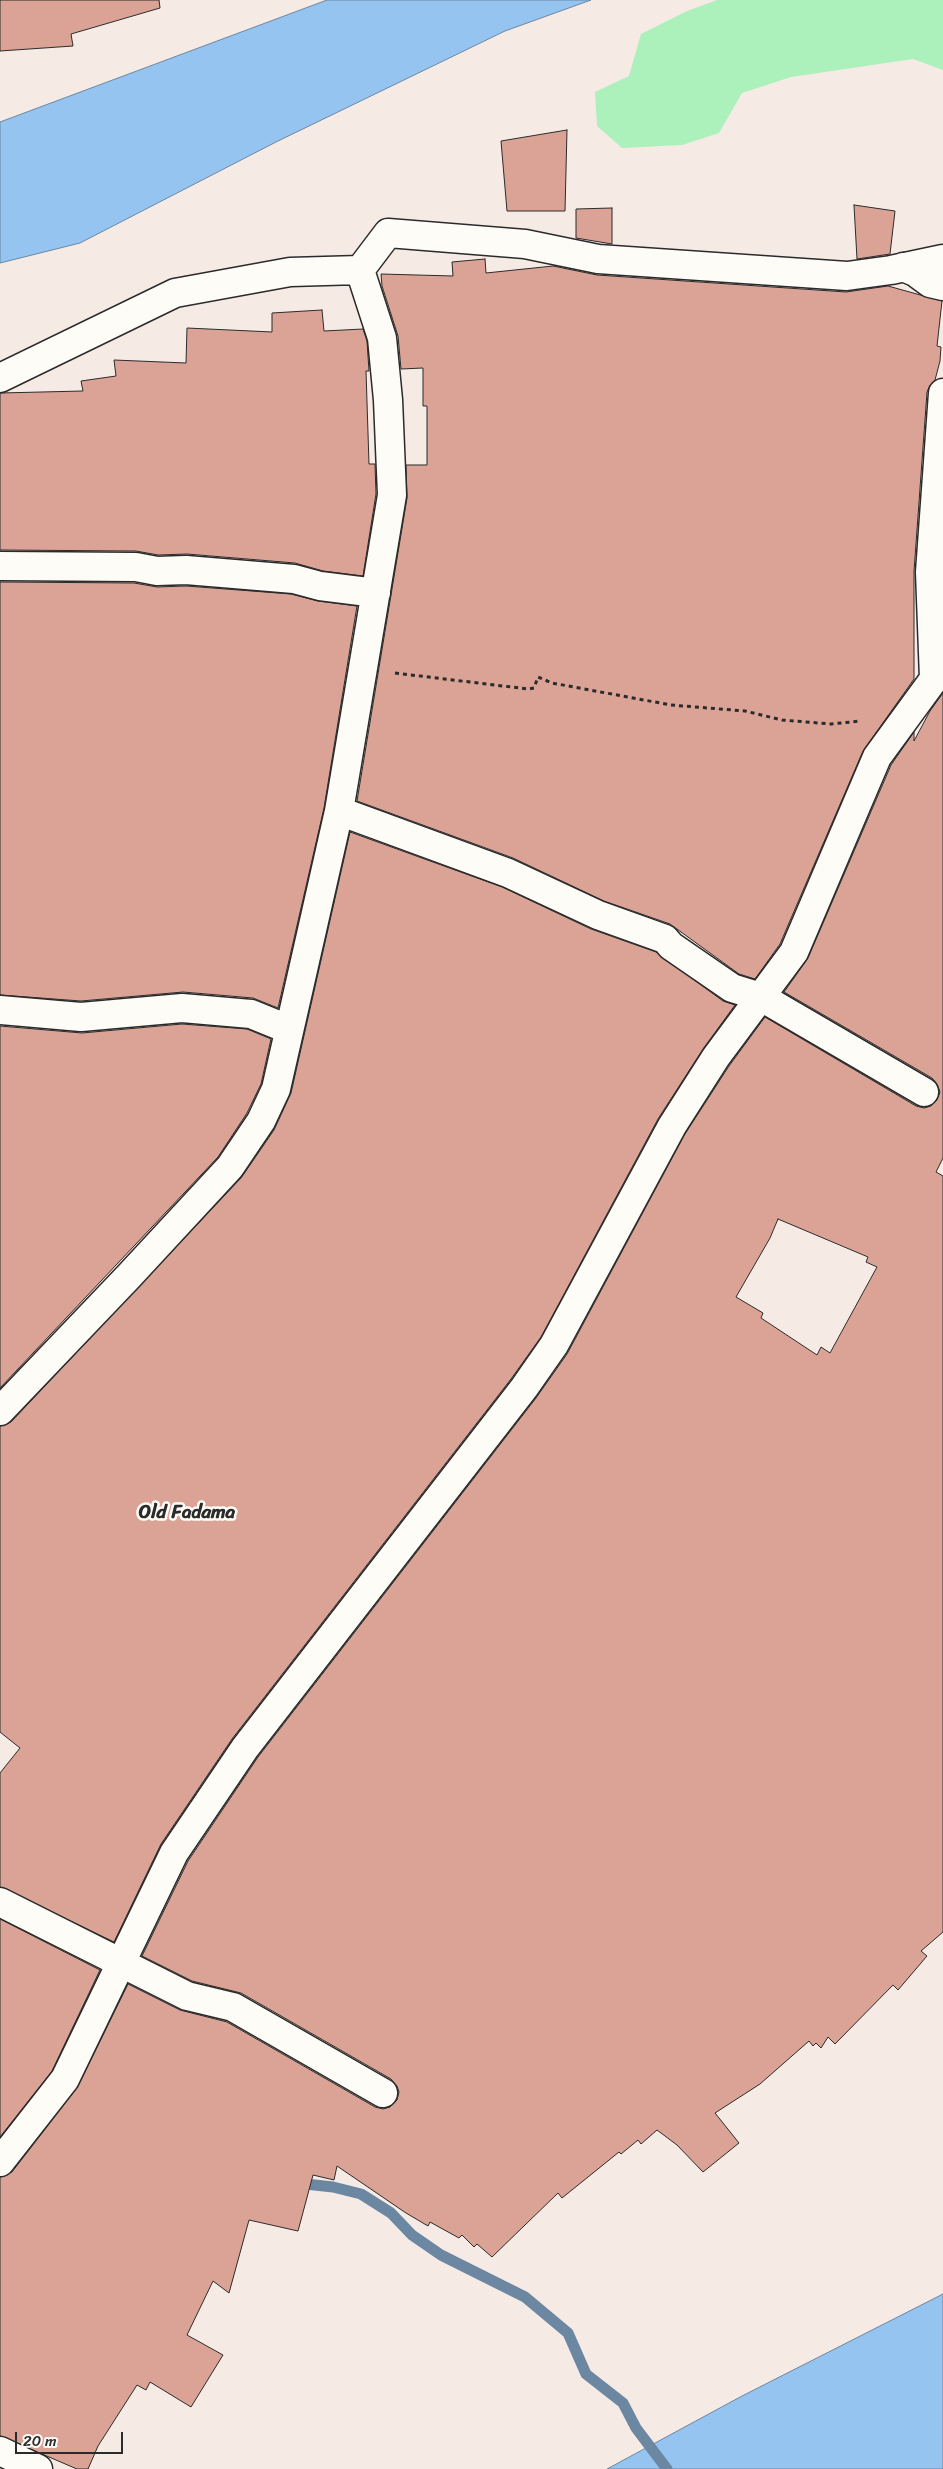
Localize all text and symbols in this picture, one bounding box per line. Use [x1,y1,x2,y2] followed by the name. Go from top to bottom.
[139,1502,235,1524] district label: Old Fadama
[18,2422,125,2454] scale bar
[23,2428,57,2454] text: 20 m

